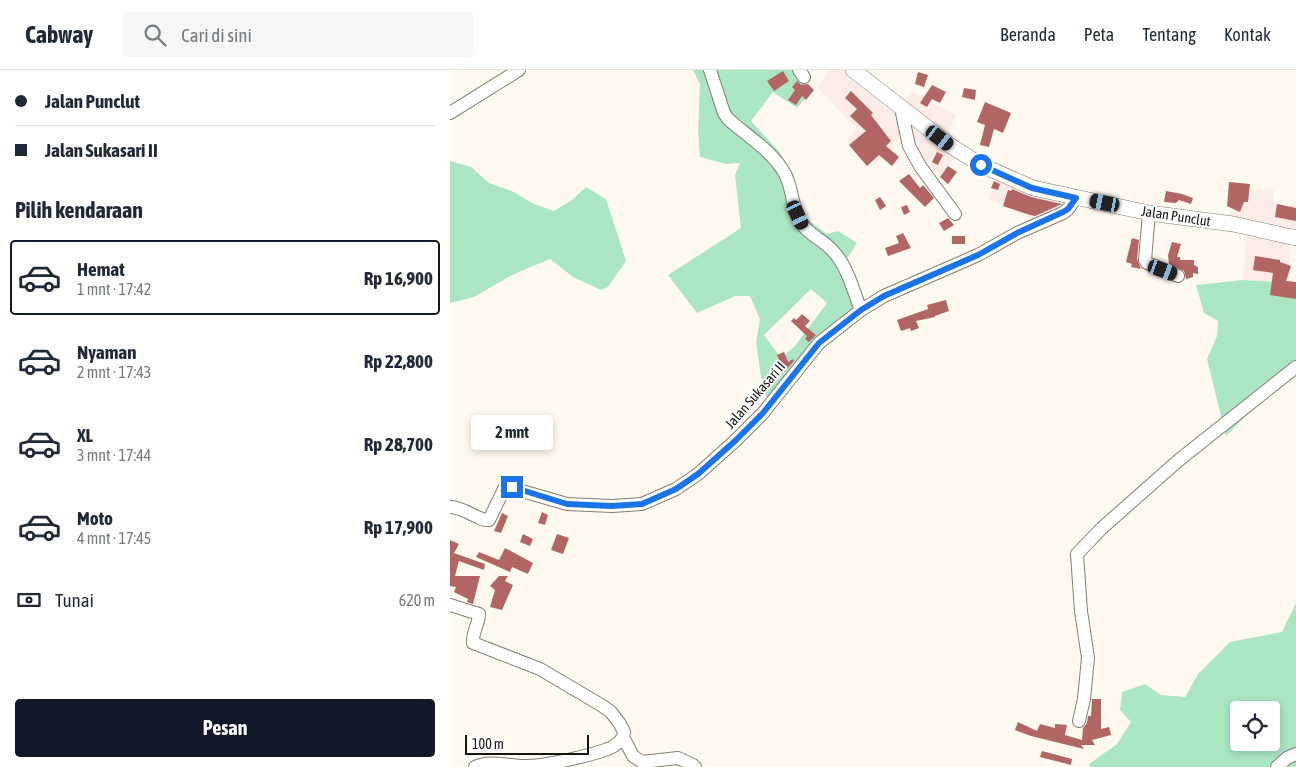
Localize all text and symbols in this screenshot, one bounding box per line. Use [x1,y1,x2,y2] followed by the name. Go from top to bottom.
[123,12,473,57] search box
[25,21,93,48] text: Cabway
[141,21,169,49] icon: search
[181,24,252,46] text: Cari di sini
[1000,24,1056,45] text: Beranda
[1084,24,1114,45] text: Peta
[1142,24,1196,45] text: Tentang
[1224,24,1271,45] text: Kontak
[45,90,140,112] text: Jalan Punclut
[923,123,956,153] car
[45,139,158,161] text: Jalan Sukasari II
[970,154,992,176] route start
[1088,193,1121,213] car
[15,197,143,223] text: Pilih kendaraan
[784,198,811,232] car
[1140,203,1212,229] street label: Jalan Punclut
[17,255,62,300] icon: car
[77,258,125,280] text: Hemat
[1146,258,1179,282] car
[364,267,433,289] text: Rp 16,900
[77,280,151,298] text: 1 mnt · 17:42
[17,338,62,383] icon: car
[77,341,136,363] text: Nyaman
[364,350,433,372] text: Rp 22,800
[722,358,788,432] street label: Jalan Sukasari II
[77,363,151,381] text: 2 mnt · 17:43
[471,414,553,450] callout: 2 mnt
[17,421,62,466] icon: car
[495,423,529,441] text: 2 mnt
[77,424,93,446] text: XL
[364,433,433,455] text: Rp 28,700
[77,446,151,464] text: 3 mnt · 17:44
[501,476,523,498] route end
[17,504,62,549] icon: car
[77,507,113,529] text: Moto
[364,516,433,538] text: Rp 17,900
[77,529,151,547] text: 4 mnt · 17:45
[15,586,43,614] icon: cash
[55,589,94,611] text: Tunai
[399,591,435,609] text: 620 m
[15,699,435,757] button: Pesan
[1230,701,1280,751] map controls
[1230,701,1280,751] button: locate
[465,732,589,755] scale bar
[472,736,504,752] text: 100 m

